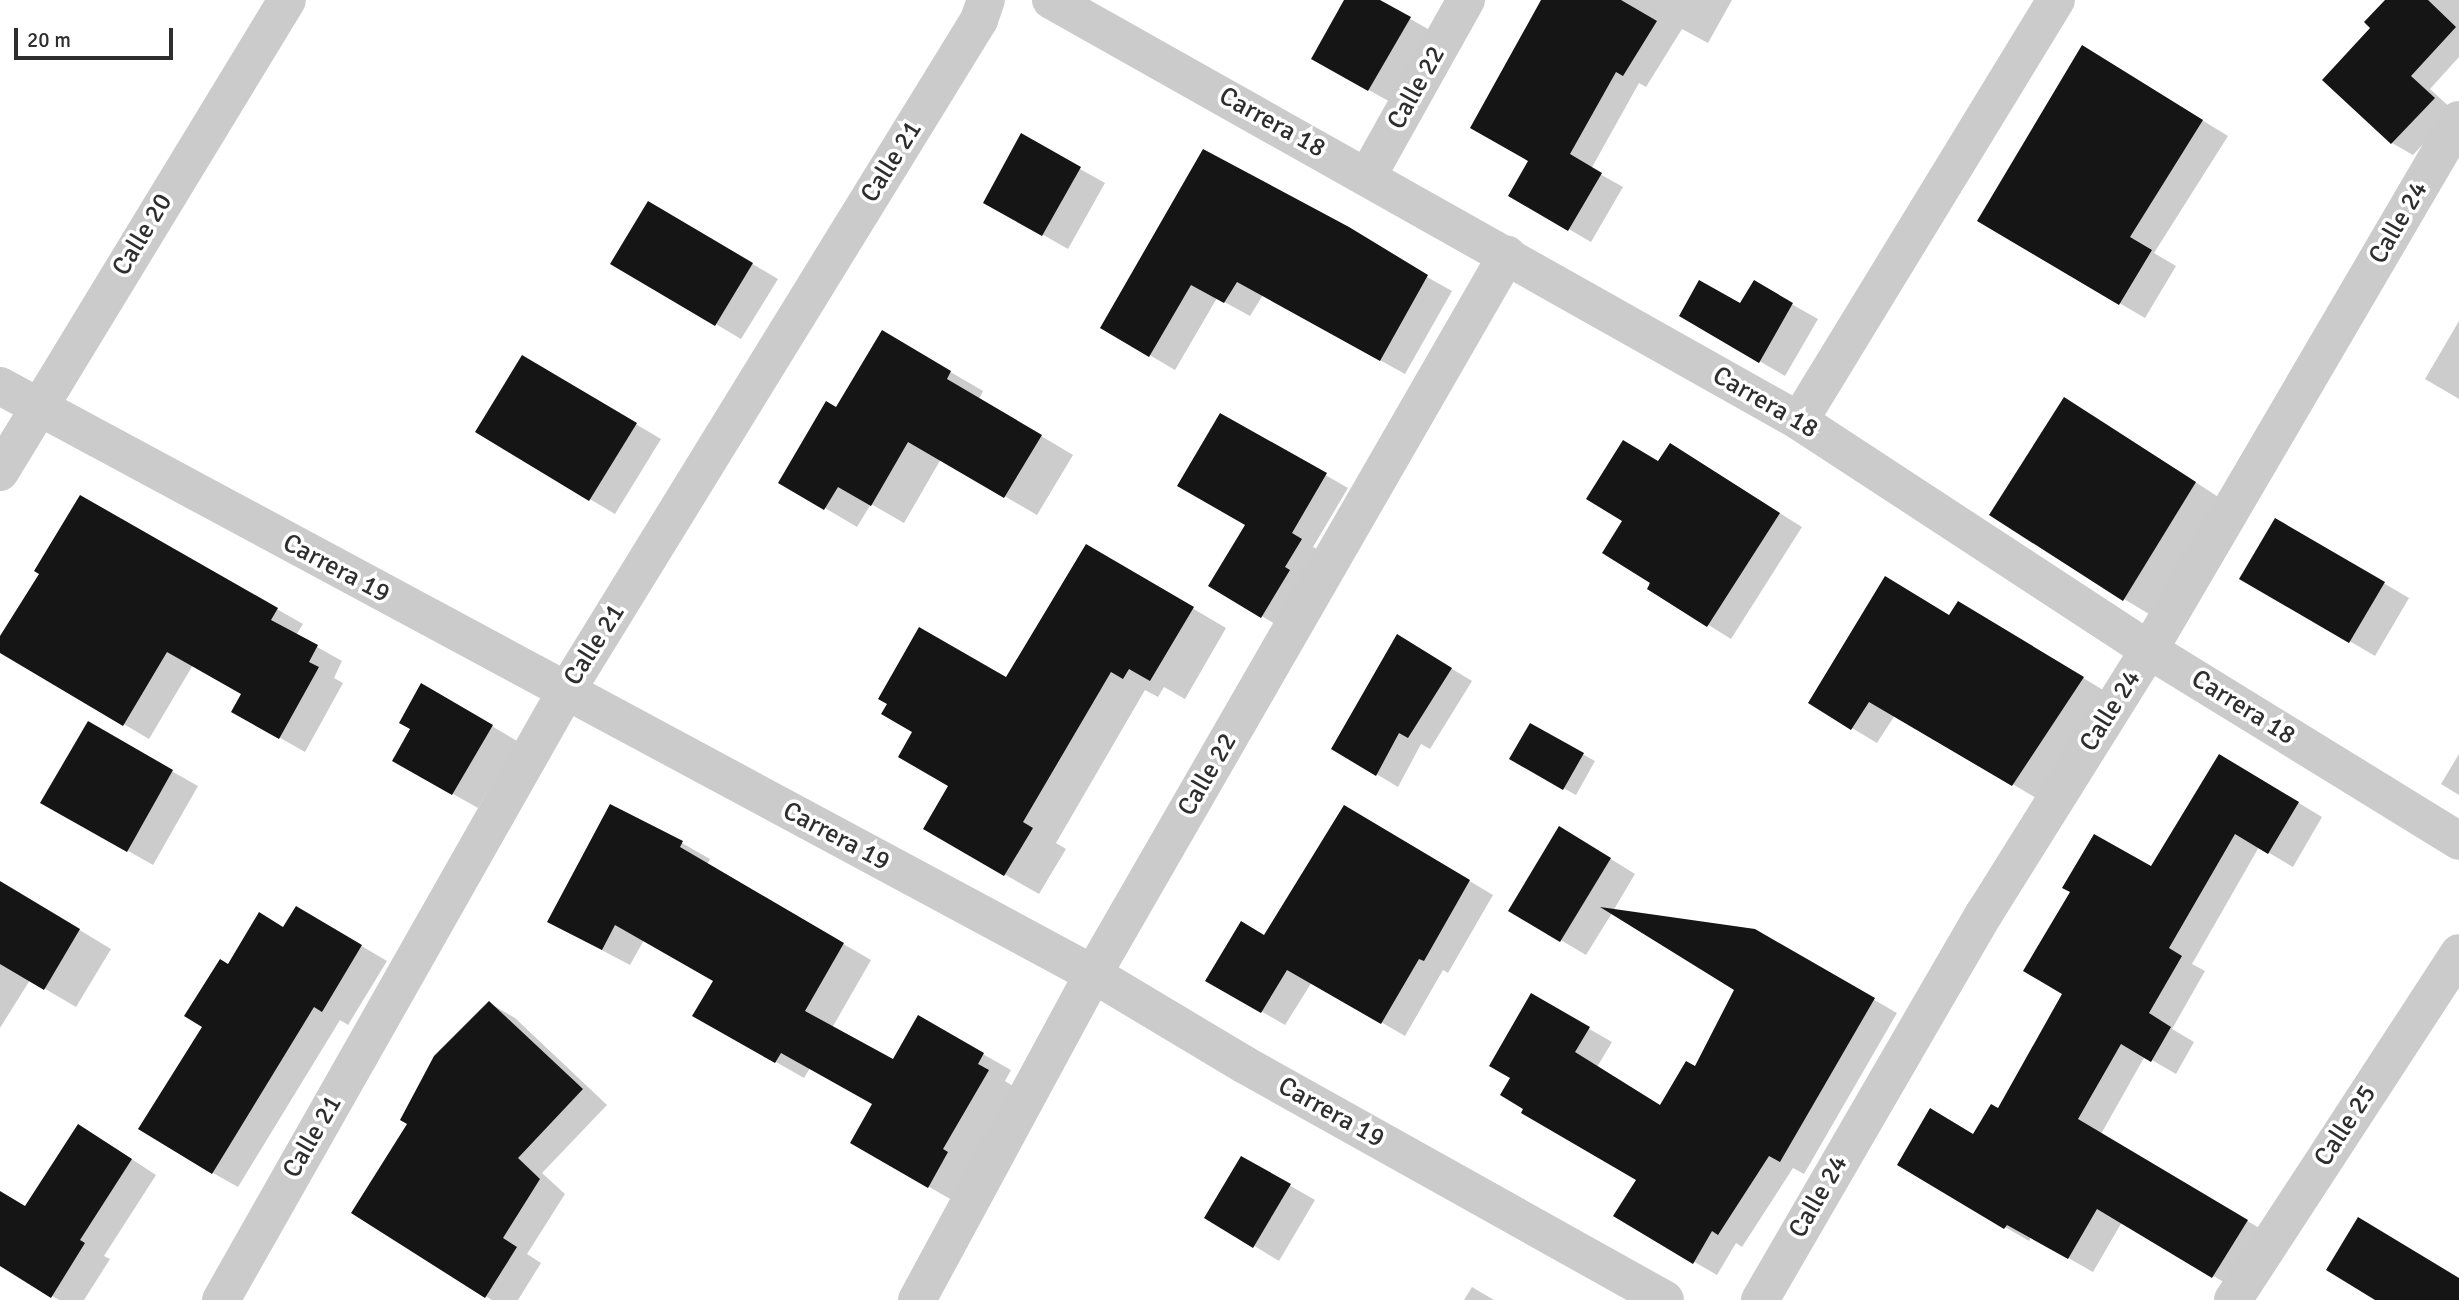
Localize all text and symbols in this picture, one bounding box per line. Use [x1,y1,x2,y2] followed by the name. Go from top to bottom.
[18,14,177,58] scale bar
[27,27,71,53] text: 20 m
[1381,41,1453,135] street label: Calle 22
[1213,81,1331,165] street label: Carrera 18
[855,115,929,209] street label: Calle 21
[2363,176,2435,270] street label: Calle 24
[106,188,180,282] street label: Calle 20
[1707,360,1823,446] street label: Carrera 18
[277,528,395,610] street label: Carrera 19
[558,598,632,692] street label: Calle 21
[2074,664,2148,758] street label: Calle 24
[2185,664,2301,752] street label: Carrera 18
[1172,728,1244,822] street label: Calle 22
[777,796,895,878] street label: Carrera 19
[1272,1071,1390,1155] street label: Carrera 19
[2308,1080,2384,1172] street label: Calle 25
[277,1090,349,1184] street label: Calle 21
[1783,1150,1855,1244] street label: Calle 24

